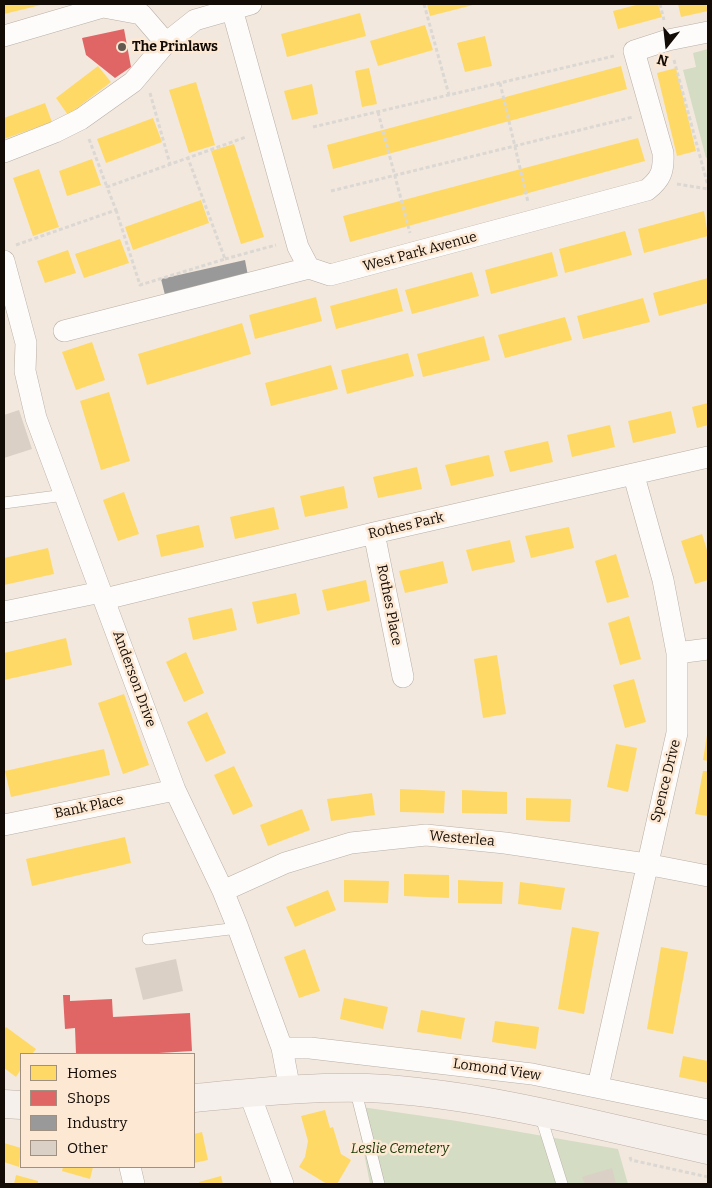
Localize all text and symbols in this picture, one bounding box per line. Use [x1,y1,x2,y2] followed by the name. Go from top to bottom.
[642,20,692,70] north arrow
[132,39,218,55] place label: The Prinlaws
[116,41,128,53] marker: The Prinlaws
[655,50,670,70] text: N
[361,229,479,275] street label: West Park Avenue
[366,509,446,543] street label: Rothes Park
[373,563,405,647] street label: Rothes Place
[109,628,159,730] street label: Anderson Drive
[648,738,684,824] street label: Spence Drive
[53,791,125,823] street label: Bank Place
[429,828,495,850] street label: Westerlea
[20,1053,195,1168] legend
[452,1056,542,1084] street label: Lomond View
[67,1064,117,1082] text: Homes
[67,1089,110,1107] text: Shops
[67,1114,127,1132] text: Industry
[67,1139,108,1157] text: Other
[351,1141,449,1157] park label: Leslie Cemetery

